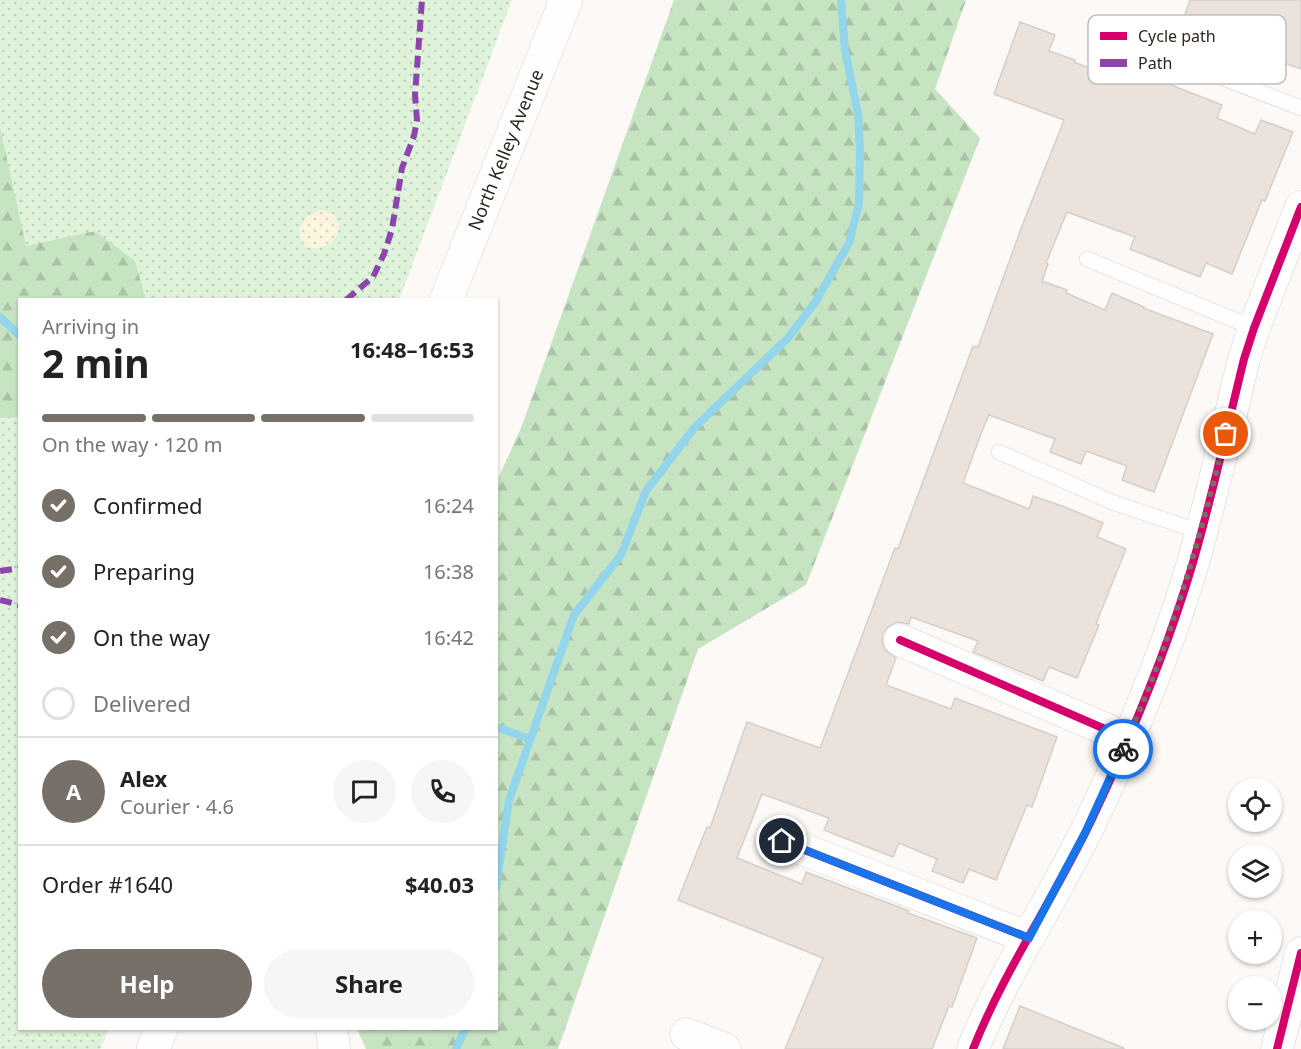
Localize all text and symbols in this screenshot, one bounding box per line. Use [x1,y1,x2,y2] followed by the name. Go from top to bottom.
[1088,15,1286,84] legend
[1138,25,1216,47] text: Cycle path
[1138,52,1172,74] text: Path
[462,66,548,234] street label: North Kelley Avenue
[42,313,139,340] text: Arriving in
[350,334,474,364] text: 16:48–16:53
[42,336,149,389] text: 2 min
[1200,408,1251,459] pin
[1209,417,1242,450] icon: bag
[42,431,222,458] text: On the way · 120 m
[42,489,75,522] icon: check
[93,490,203,520] text: Confirmed
[423,492,474,519] text: 16:24
[42,555,75,588] icon: check
[93,556,195,586] text: Preparing
[423,558,474,585] text: 16:38
[42,621,75,654] icon: check
[93,622,210,652] text: On the way
[423,624,474,651] text: 16:42
[93,688,191,718] text: Delivered
[1093,719,1153,779] courier
[1107,733,1140,766] icon: bike
[333,760,396,823] button: chat
[411,760,474,823] button: phone
[120,763,167,793] text: Alex
[66,776,81,806] text: A
[1228,778,1282,1030] map controls
[1228,778,1282,832] button: locate
[120,793,234,820] text: Courier · 4.6
[756,815,807,866] pin
[765,824,798,857] icon: home
[1228,844,1282,898] button: layers
[42,869,173,899] text: Order #1640
[405,869,474,899] text: $40.03
[1228,910,1282,964] button: +
[42,949,252,1018] button: Help
[264,949,474,1018] button: Share
[1228,976,1282,1030] button: −

